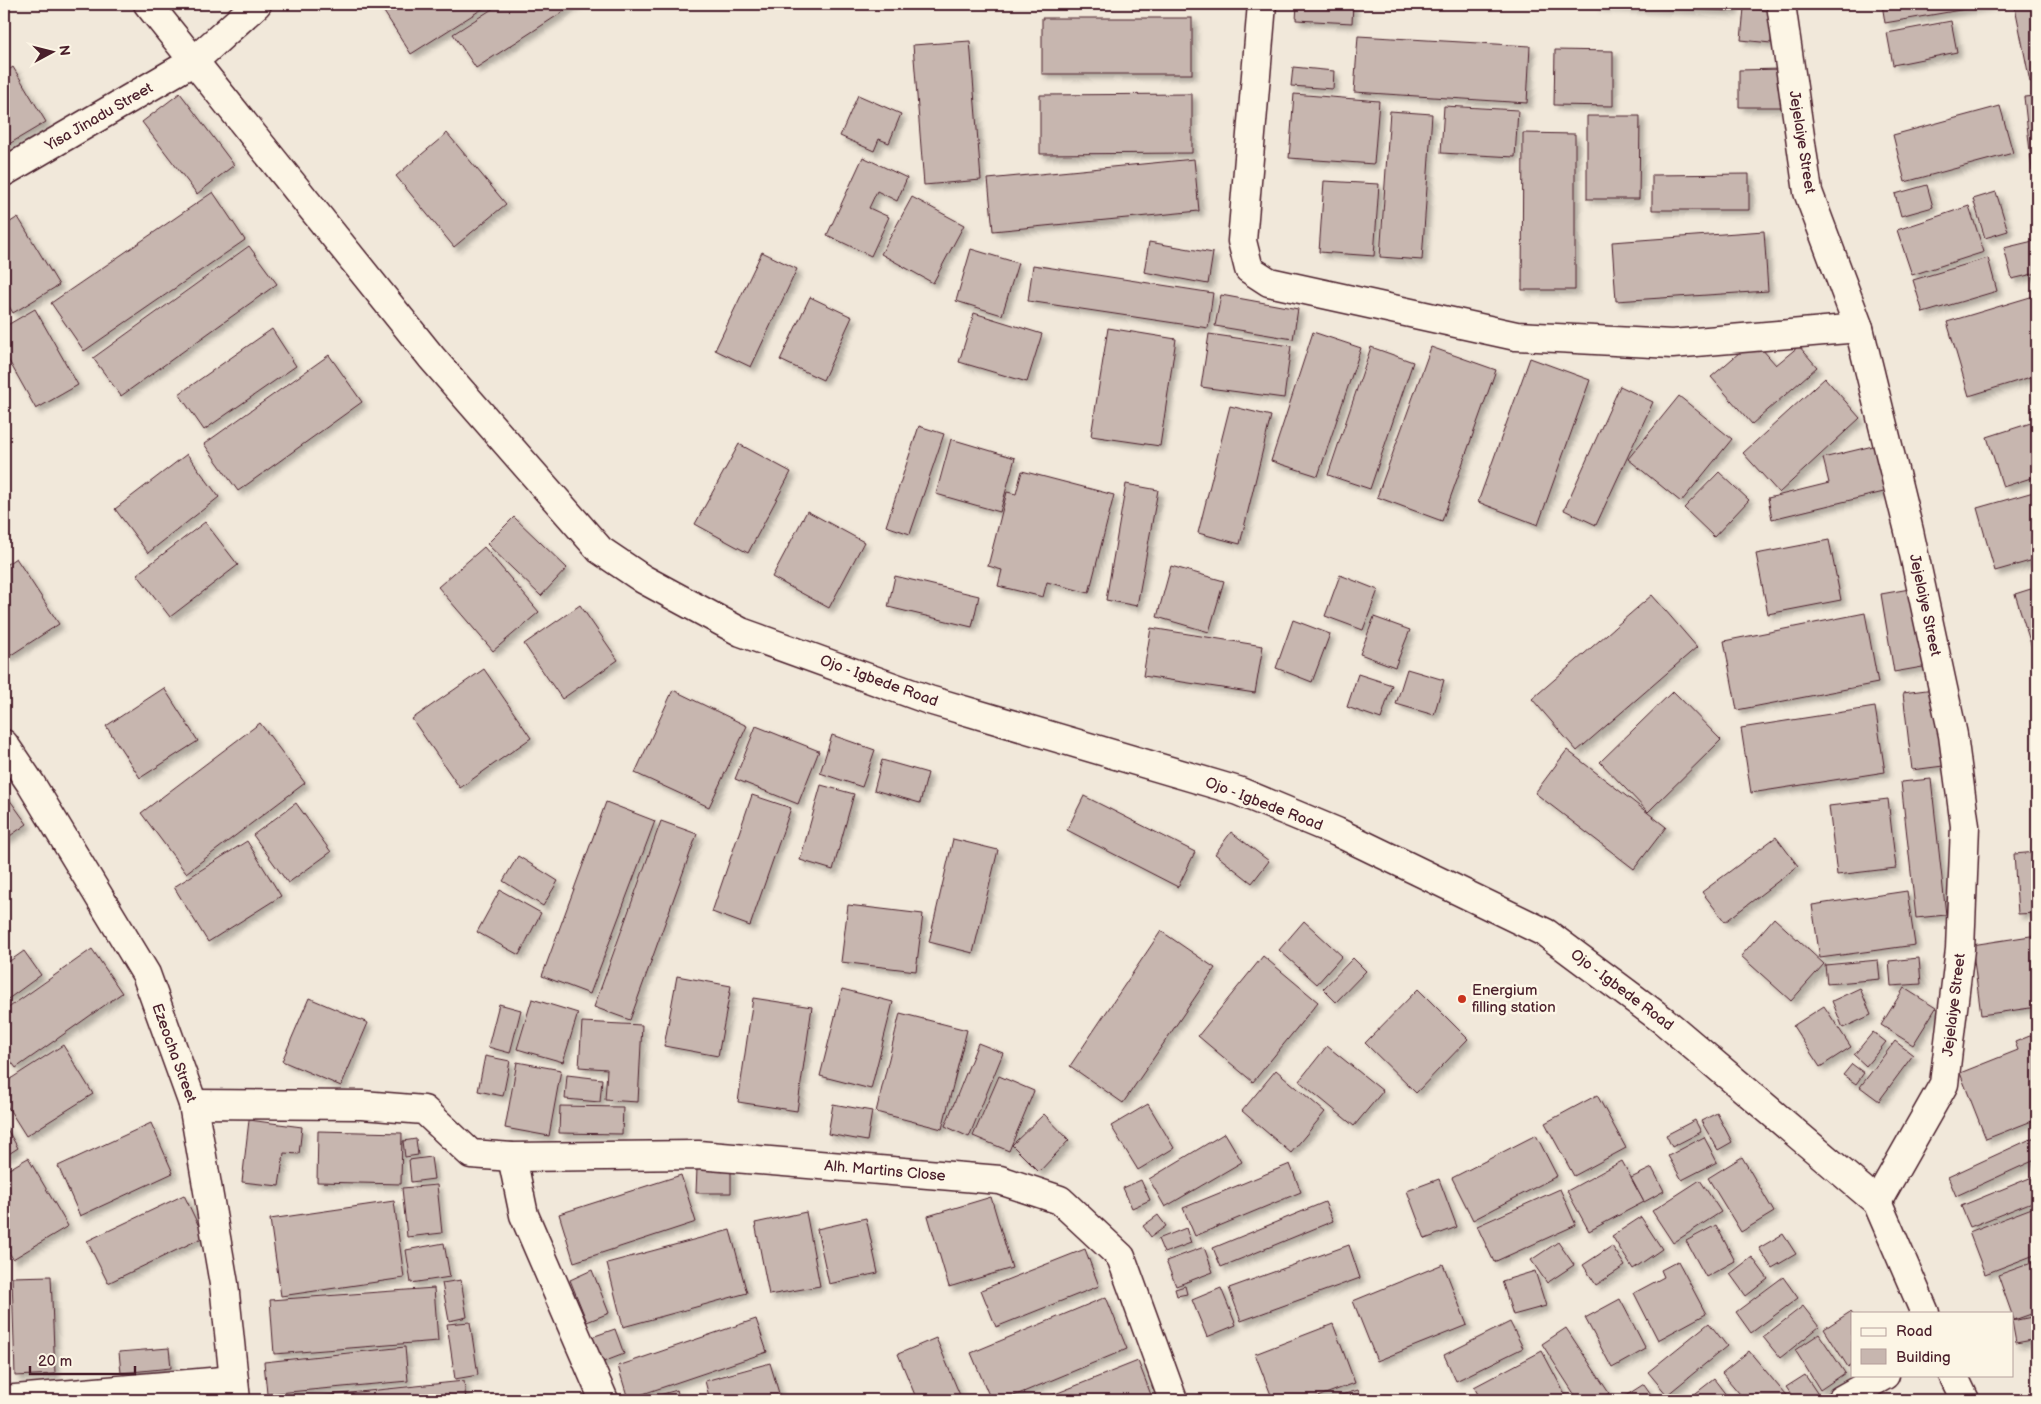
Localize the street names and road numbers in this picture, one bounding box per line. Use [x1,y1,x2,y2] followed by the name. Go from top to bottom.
[41,78,157,156] street label: Yisa Jinadu Street
[1784,89,1820,195] street label: Jejelaiye Street
[1905,552,1945,658] street label: Jejelaiye Street
[817,651,941,711] street label: Ojo - Igbede Road
[1203,773,1325,835] street label: Ojo - Igbede Road
[1567,945,1677,1035] street label: Ojo - Igbede Road
[1938,952,1970,1058] street label: Jejelaiye Street
[147,1001,201,1105] street label: Ezeocha Street
[824,1156,946,1186] street label: Alh. Martins Close

